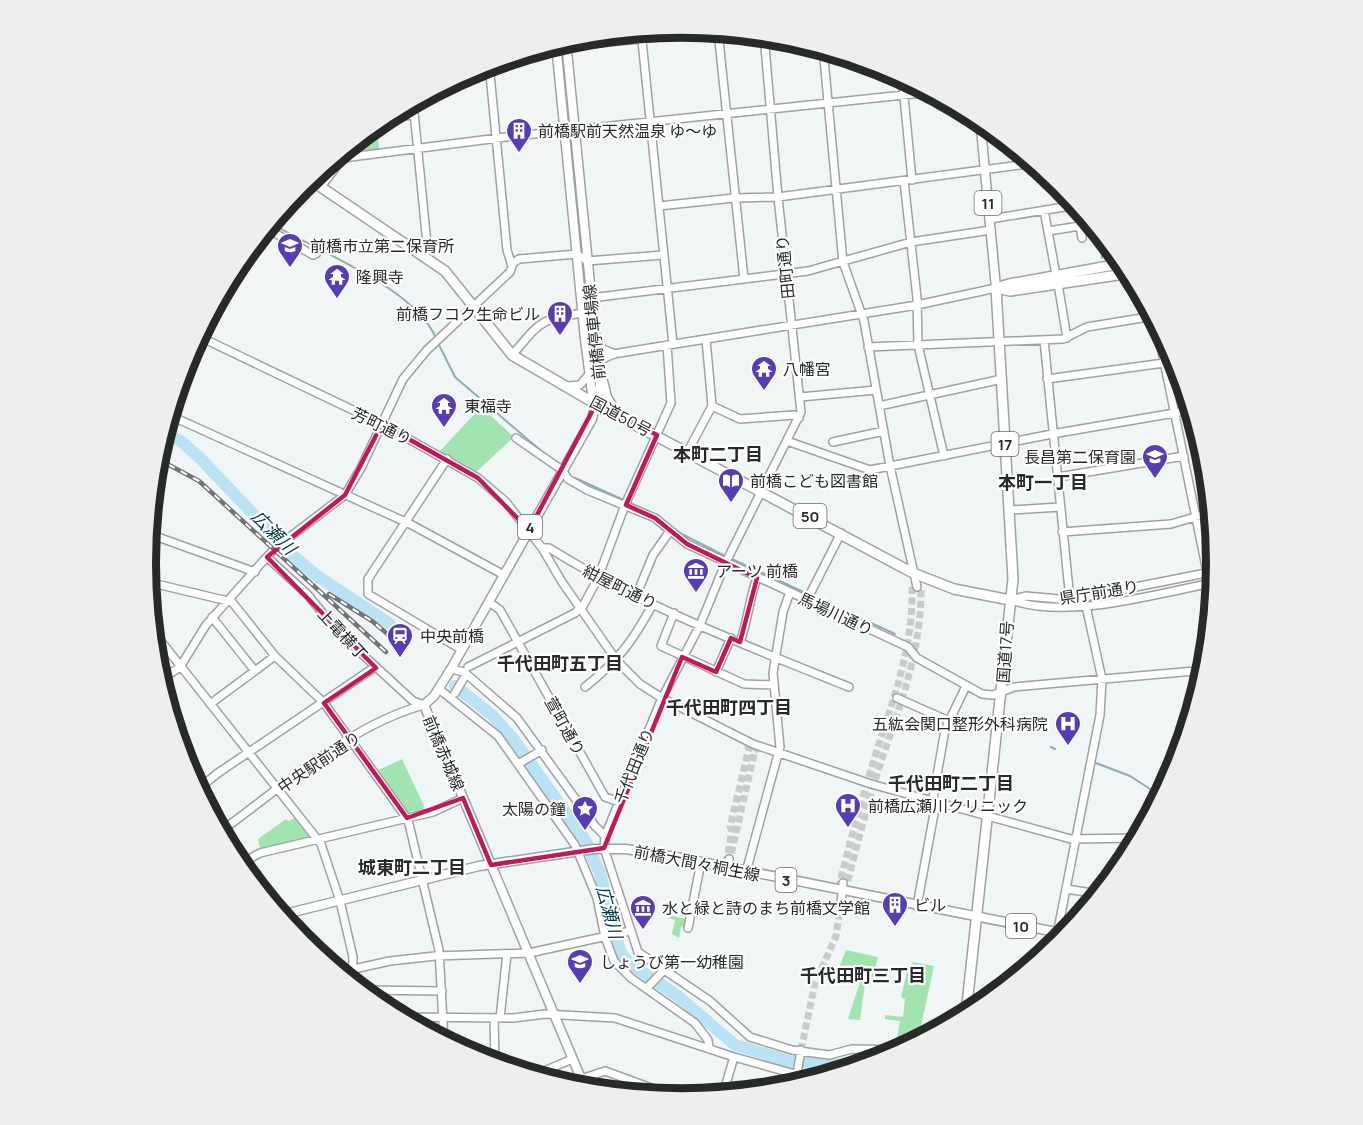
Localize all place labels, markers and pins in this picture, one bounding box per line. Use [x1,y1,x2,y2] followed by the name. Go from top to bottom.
[504,116,534,154] building icon: 前橋駅前天然温泉 ゆ～ゆ
[538,120,717,142] place label: 前橋駅前天然温泉 ゆ～ゆ
[275,231,305,269] school or university icon: 前橋市立第二保育所
[310,235,454,257] place label: 前橋市立第二保育所
[322,262,352,300] temple icon: 隆興寺
[356,266,404,288] place label: 隆興寺
[545,299,575,337] building icon: 前橋フコク生命ビル
[396,303,540,325] place label: 前橋フコク生命ビル
[749,354,779,392] temple icon: 八幡宮
[783,358,831,380] place label: 八幡宮
[429,391,459,429] temple icon: 東福寺
[464,395,512,417] place label: 東福寺
[1140,442,1170,480] school or university icon: 長昌第二保育園
[1024,446,1136,468] place label: 長昌第二保育園
[716,466,746,504] library icon: 前橋こども図書館
[750,470,878,492] place label: 前橋こども図書館
[681,556,711,594] museum icon: アーツ 前橋
[716,560,798,582] place label: アーツ 前橋
[385,621,415,659] station icon: 中央前橋
[420,625,484,647] place label: 中央前橋
[1053,709,1083,747] hospital icon: 五紘会関口整形外科病院
[872,713,1048,735] place label: 五紘会関口整形外科病院
[833,791,863,829] hospital icon: 前橋広瀬川クリニック
[570,794,600,832] place icon: 太陽の鐘
[868,795,1028,817] place label: 前橋広瀬川クリニック
[502,798,566,820] place label: 太陽の鐘
[880,890,910,928] building icon: ビル
[628,893,658,931] museum icon: 水と緑と詩のまち前橋文学館
[914,894,946,916] place label: ビル
[662,897,870,919] place label: 水と緑と詩のまち前橋文学館
[565,947,595,985] school or university icon: しょうび第一幼稚園
[600,951,744,973] place label: しょうび第一幼稚園

